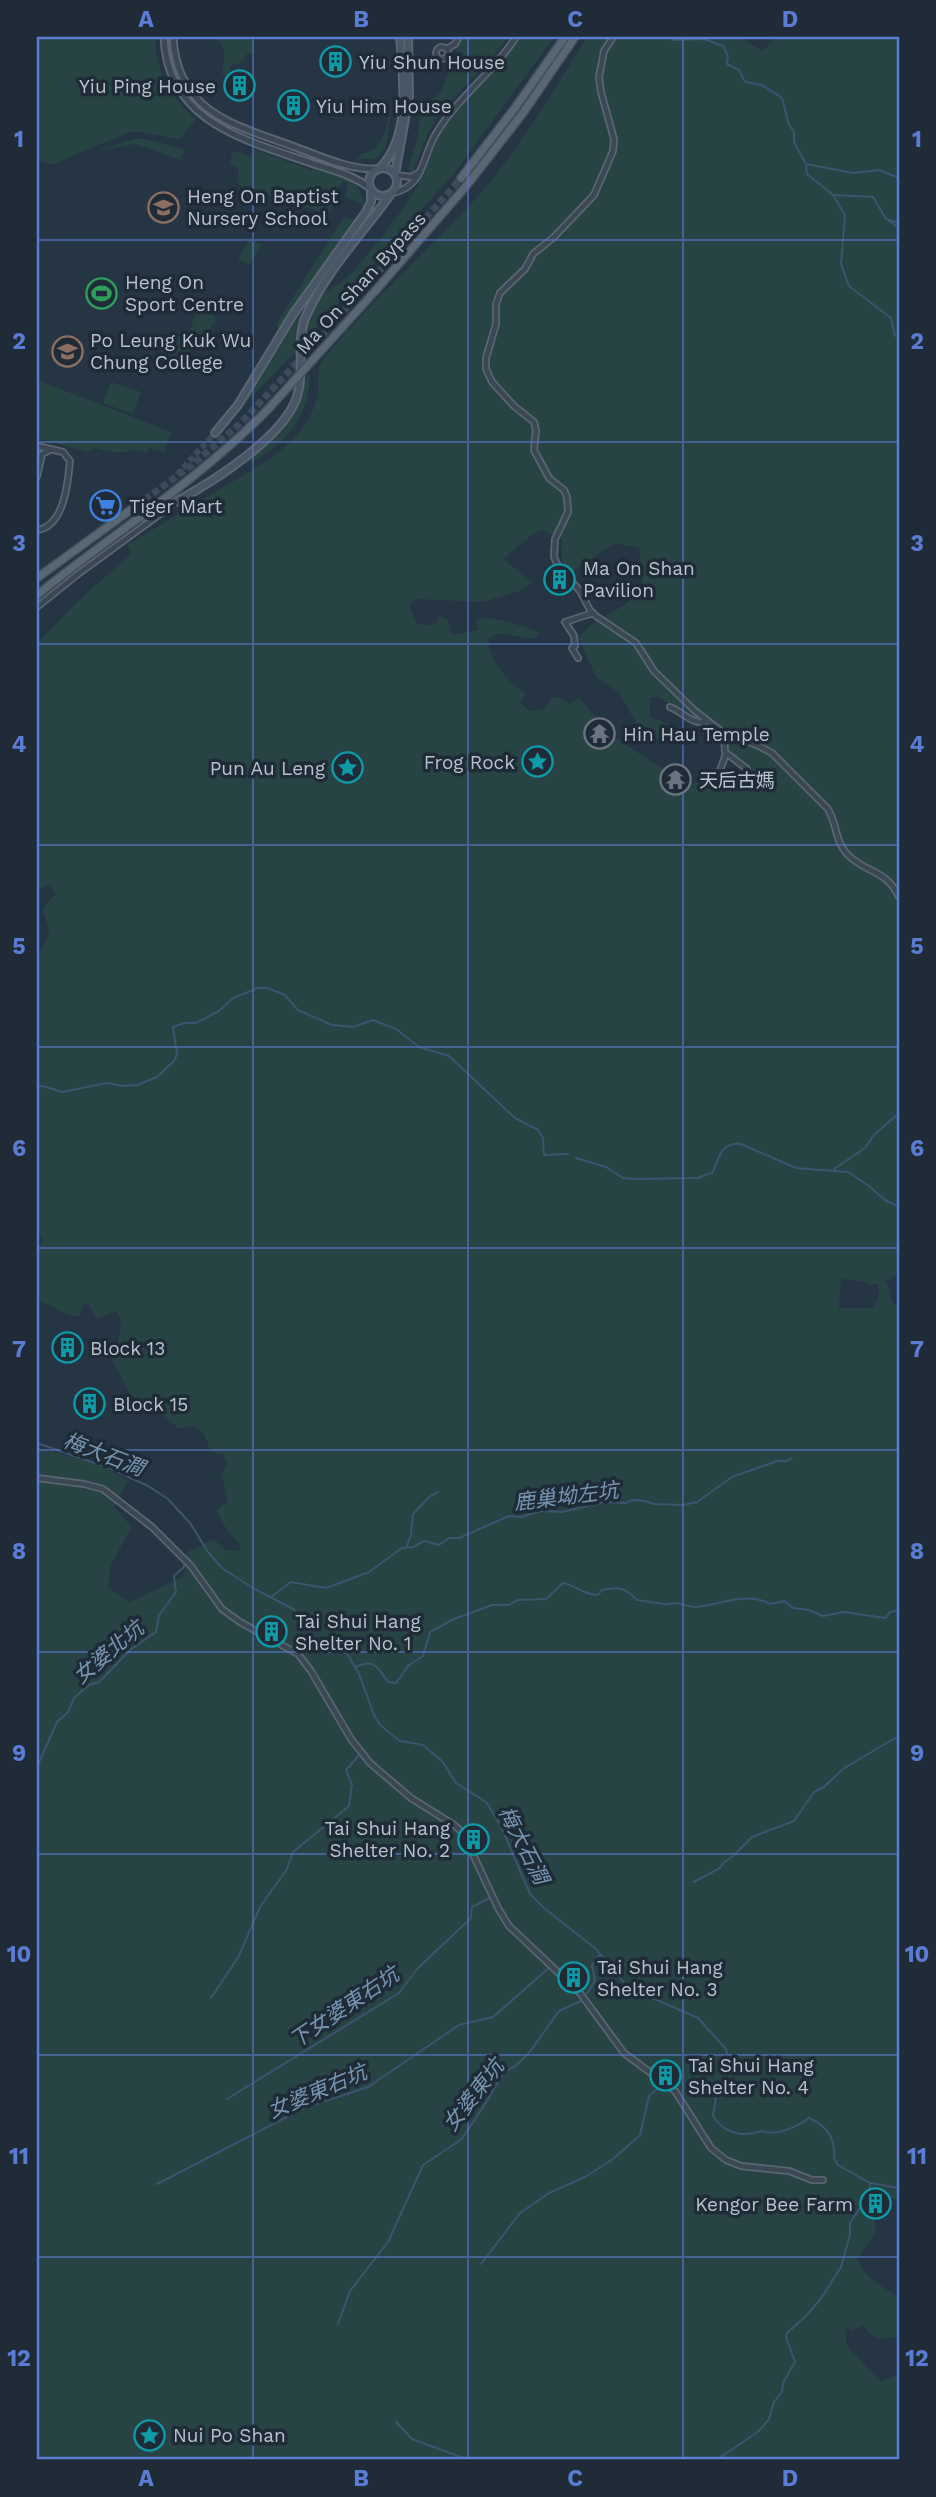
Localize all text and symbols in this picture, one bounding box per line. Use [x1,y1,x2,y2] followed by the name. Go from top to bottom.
[138,6,154,33] text: A
[353,6,369,33] text: B
[567,6,583,33] text: C
[782,6,798,33] text: D
[319,45,353,79] building icon: Yiu Shun House
[359,51,505,74] place label: Yiu Shun House
[222,69,256,103] building icon: Yiu Ping House
[79,75,216,98] place label: Yiu Ping House
[276,89,310,123] building icon: Yiu Him House
[316,95,452,118] place label: Yiu Him House
[14,126,24,153] text: 1
[912,126,922,153] text: 1
[187,185,338,230] place label: Heng On Baptist Nursery School
[147,190,181,224] school or university icon: Heng On Baptist Nursery School
[291,207,431,359] street label: Ma On Shan Bypass
[125,271,244,316] place label: Heng On Sport Centre
[85,276,119,310] sports icon: Heng On Sport Centre
[12,328,26,355] text: 2
[910,328,924,355] text: 2
[90,329,251,374] place label: Po Leung Kuk Wu Chung College
[50,334,84,368] school or university icon: Po Leung Kuk Wu Chung College
[89,489,123,523] supermarket icon: Tiger Mart
[129,495,222,518] place label: Tiger Mart
[12,530,26,557] text: 3
[910,530,924,557] text: 3
[583,557,695,602] place label: Ma On Shan Pavilion
[543,562,577,596] building icon: Ma On Shan Pavilion
[583,717,617,751] temple icon: Hin Hau Temple
[623,723,770,746] place label: Hin Hau Temple
[12,731,27,758] text: 4
[910,731,925,758] text: 4
[521,745,555,779] place icon: Frog Rock
[331,751,365,785] place icon: Pun Au Leng
[424,751,515,774] place label: Frog Rock
[210,757,326,780] place label: Pun Au Leng
[659,763,693,797] temple icon: 天后古媽
[699,769,775,792] place label: 天后古媽
[12,933,26,960] text: 5
[910,933,924,960] text: 5
[12,1135,26,1162] text: 6
[910,1135,924,1162] text: 6
[50,1331,84,1365] building icon: Block 13
[12,1336,26,1363] text: 7
[910,1336,924,1363] text: 7
[90,1337,165,1360] place label: Block 13
[73,1387,107,1421] building icon: Block 15
[113,1393,188,1416] place label: Block 15
[60,1427,150,1482] water label: 梅大石澗
[512,1477,623,1515] water label: 鹿巢坳左坑
[12,1538,26,1565] text: 8
[910,1538,924,1565] text: 8
[295,1610,421,1655] place label: Tai Shui Hang Shelter No. 1
[68,1613,151,1689] water label: 女婆北坑
[255,1615,289,1649] building icon: Tai Shui Hang Shelter No. 1
[12,1740,26,1767] text: 9
[910,1740,924,1767] text: 9
[494,1802,556,1891] water label: 梅大石澗
[325,1817,451,1862] place label: Tai Shui Hang Shelter No. 2
[456,1822,490,1856] building icon: Tai Shui Hang Shelter No. 2
[7,1941,31,1968] text: 10
[905,1941,929,1968] text: 10
[597,1956,723,2001] place label: Tai Shui Hang Shelter No. 3
[285,1960,406,2053] water label: 下女婆東右坑
[557,1961,591,1995] building icon: Tai Shui Hang Shelter No. 3
[437,2052,511,2136] water label: 女婆東坑
[688,2054,814,2099] place label: Tai Shui Hang Shelter No. 4
[264,2058,373,2123] water label: 女婆東右坑
[648,2059,682,2093] building icon: Tai Shui Hang Shelter No. 4
[9,2143,29,2170] text: 11
[907,2143,927,2170] text: 11
[859,2187,893,2221] building icon: Kengor Bee Farm
[695,2193,853,2216] place label: Kengor Bee Farm
[7,2345,31,2372] text: 12
[905,2345,929,2372] text: 12
[133,2418,167,2452] place icon: Nui Po Shan
[173,2424,286,2447] place label: Nui Po Shan
[138,2465,154,2492] text: A
[353,2465,369,2492] text: B
[567,2465,583,2492] text: C
[782,2465,798,2492] text: D

